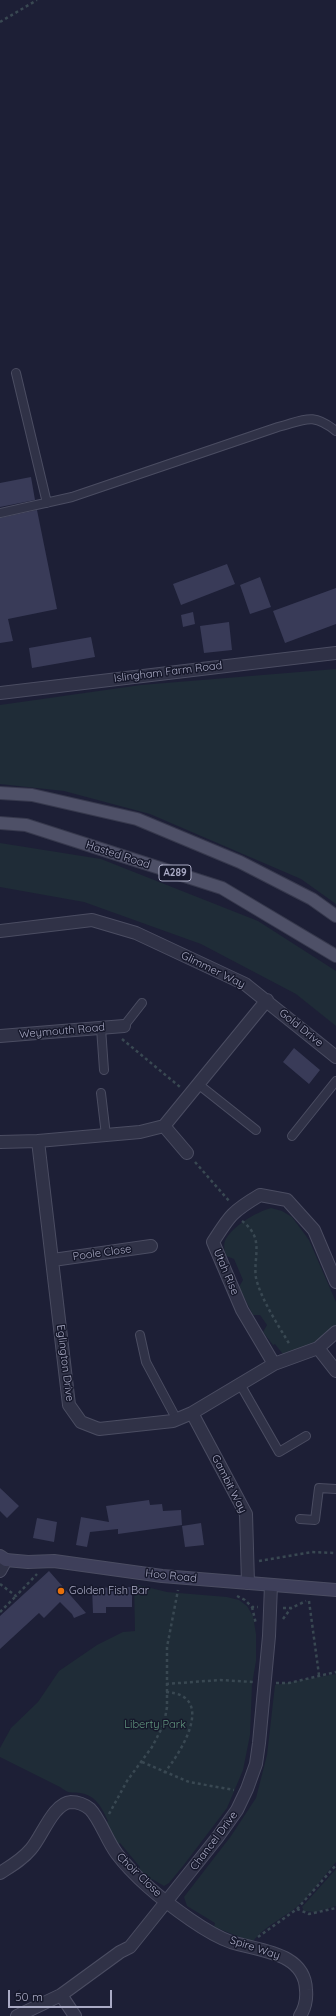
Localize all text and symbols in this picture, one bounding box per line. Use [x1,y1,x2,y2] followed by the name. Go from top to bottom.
[113,659,223,685] street label: Islingham Farm Road
[84,838,152,872] street label: Hasted Road
[159,865,191,881] road number: A289
[179,949,247,991] street label: Glimmer Way
[276,1006,326,1050] street label: Gold Drive
[19,1021,105,1041] street label: Weymouth Road
[72,1242,132,1264] street label: Poole Close
[210,1247,242,1297] street label: Utah Rise
[54,1324,76,1402] street label: Eglington Drive
[209,1453,249,1515] street label: Gambit Way
[145,1567,197,1585] street label: Hoo Road
[69,1584,149,1598] place label: Golden Fish Bar
[56,1586,66,1596] marker: Golden Fish Bar
[124,1718,186,1732] park label: Liberty Park
[188,1809,240,1873] street label: Chancel Drive
[114,1850,164,1900] street label: Choir Close
[228,1934,282,1962] street label: Spire Way
[10,1982,114,2008] scale bar
[15,1989,43,2004] text: 50 m

